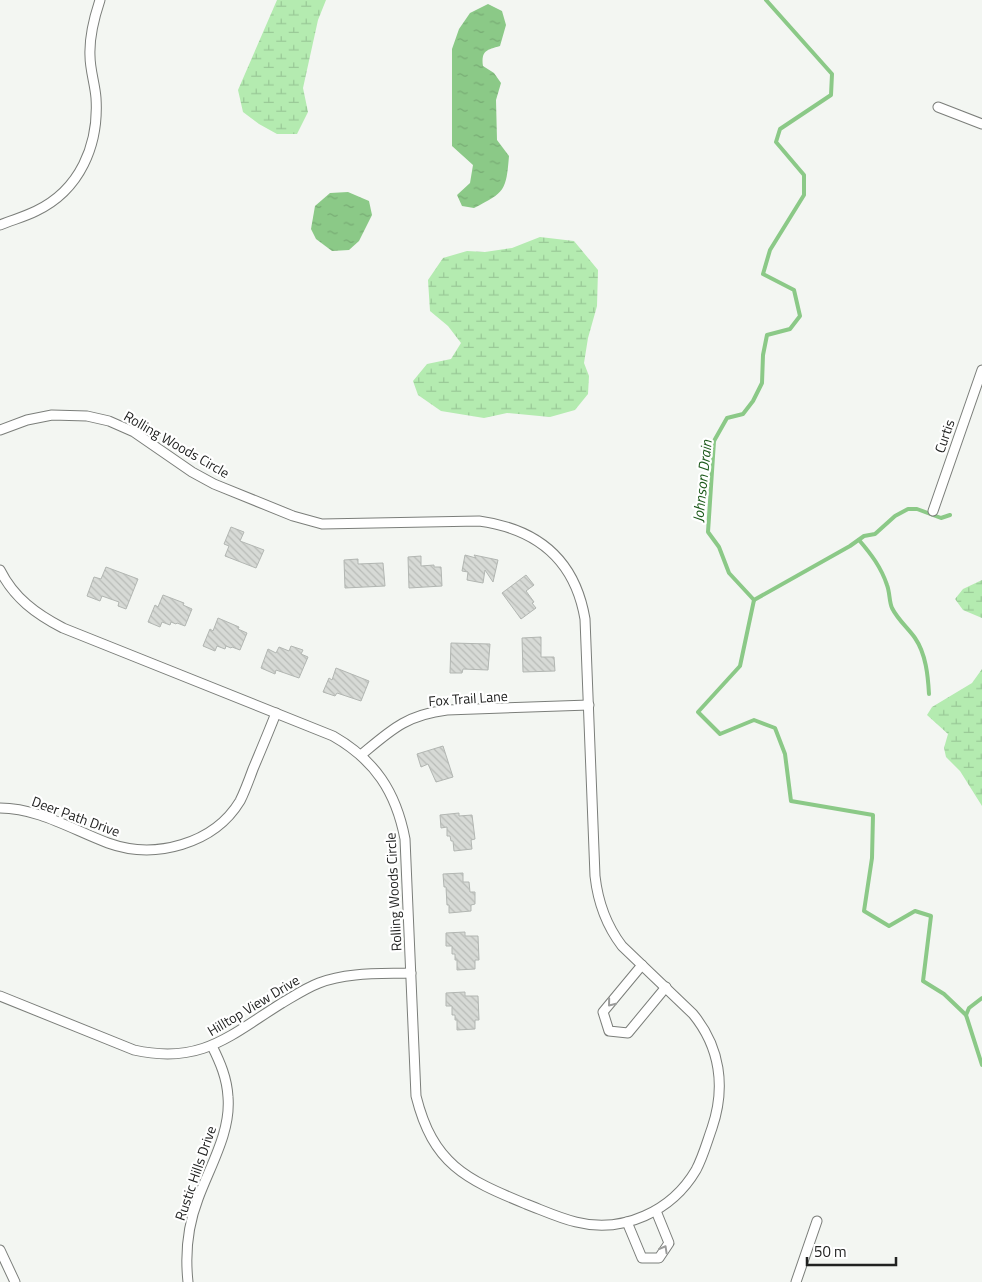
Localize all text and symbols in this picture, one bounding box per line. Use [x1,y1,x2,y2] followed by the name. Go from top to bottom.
[120,405,234,483] street label: Rolling Woods Circle
[928,416,960,456] street label: Curtis
[686,438,718,523] water label: Johnson Drain
[428,685,508,711] street label: Fox Trail Lane
[29,790,123,842] street label: Deer Path Drive
[379,832,407,952] street label: Rolling Woods Circle
[203,969,303,1041] street label: Hilltop View Drive
[608,997,616,1006] one-way arrow
[169,1123,221,1223] street label: Rustic Hills Drive
[807,1234,896,1266] scale bar
[814,1240,847,1263] text: 50 m
[658,1246,668,1255] one-way arrow

